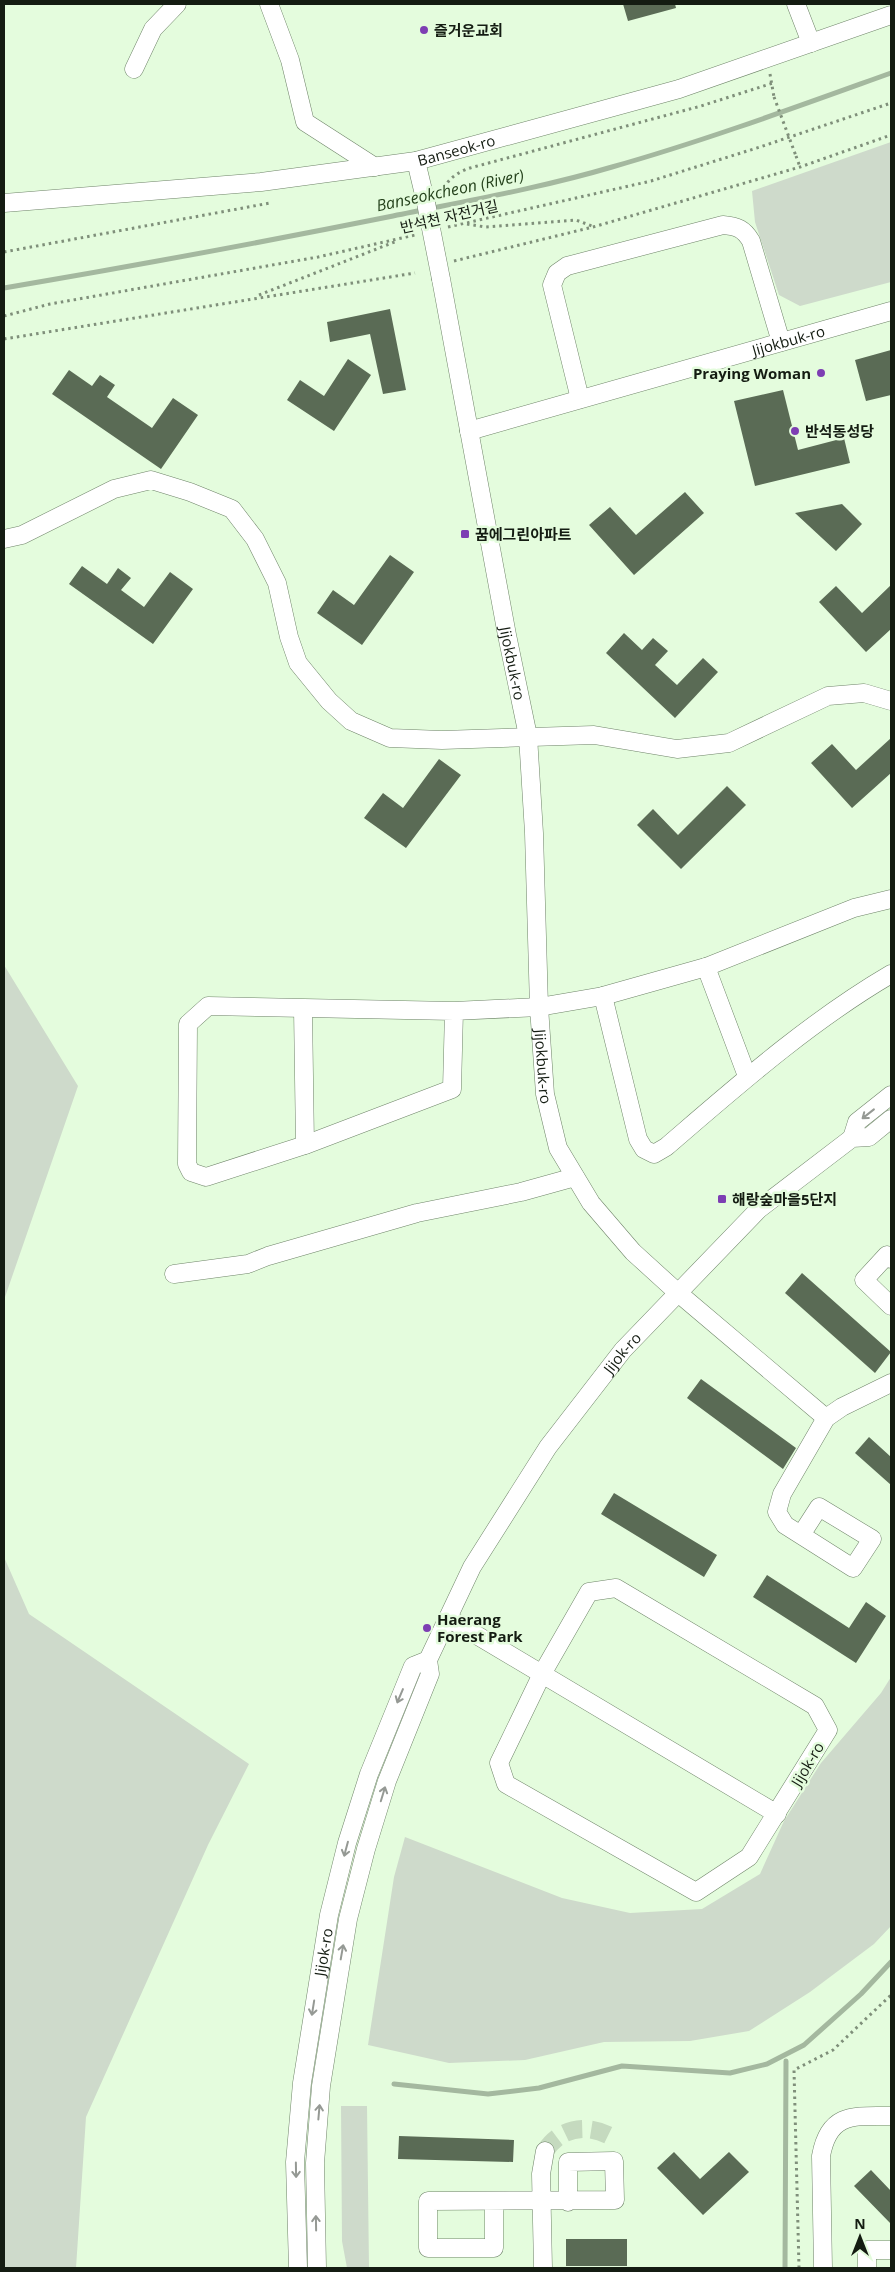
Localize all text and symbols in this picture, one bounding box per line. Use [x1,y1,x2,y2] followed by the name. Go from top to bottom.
[434,20,503,40] place label: 즐거운교회
[418,24,430,36] marker: 즐거운교회
[415,130,497,170] street label: Banseok-ro
[374,164,526,216] water label: Banseokcheon (River)
[398,195,500,237] street label: 반석천 자전거길
[748,320,827,361] street label: Jijokbuk-ro
[693,363,811,383] place label: Praying Woman
[815,367,827,379] marker: Praying Woman
[805,421,874,441] place label: 반석동성당
[789,425,801,437] marker: 반석동성당
[475,524,572,544] place label: 꿈에그린아파트
[459,528,471,540] marker: 꿈에그린아파트
[495,623,530,702] street label: Jijokbuk-ro
[530,1026,557,1106] street label: Jijokbuk-ro
[861,1108,874,1119] one-way arrow
[732,1189,837,1209] place label: 해랑숲마을5단지
[716,1193,728,1205] marker: 해랑숲마을5단지
[597,1328,645,1379] street label: Jijok-ro
[437,1609,523,1646] place label: Haerang Forest Park
[421,1622,433,1634] marker: Haerang Forest Park
[395,1688,405,1703] one-way arrow
[785,1738,828,1792] street label: Jijok-ro
[378,1787,388,1803] one-way arrow
[341,1841,350,1857] one-way arrow
[309,1926,337,1980] street label: Jijok-ro
[338,1944,348,1960] one-way arrow
[307,2000,317,2016] one-way arrow
[314,2105,323,2121] one-way arrow
[291,2161,301,2177] one-way arrow
[835,2212,885,2262] north arrow
[854,2214,866,2233] text: N
[311,2216,321,2232] one-way arrow

